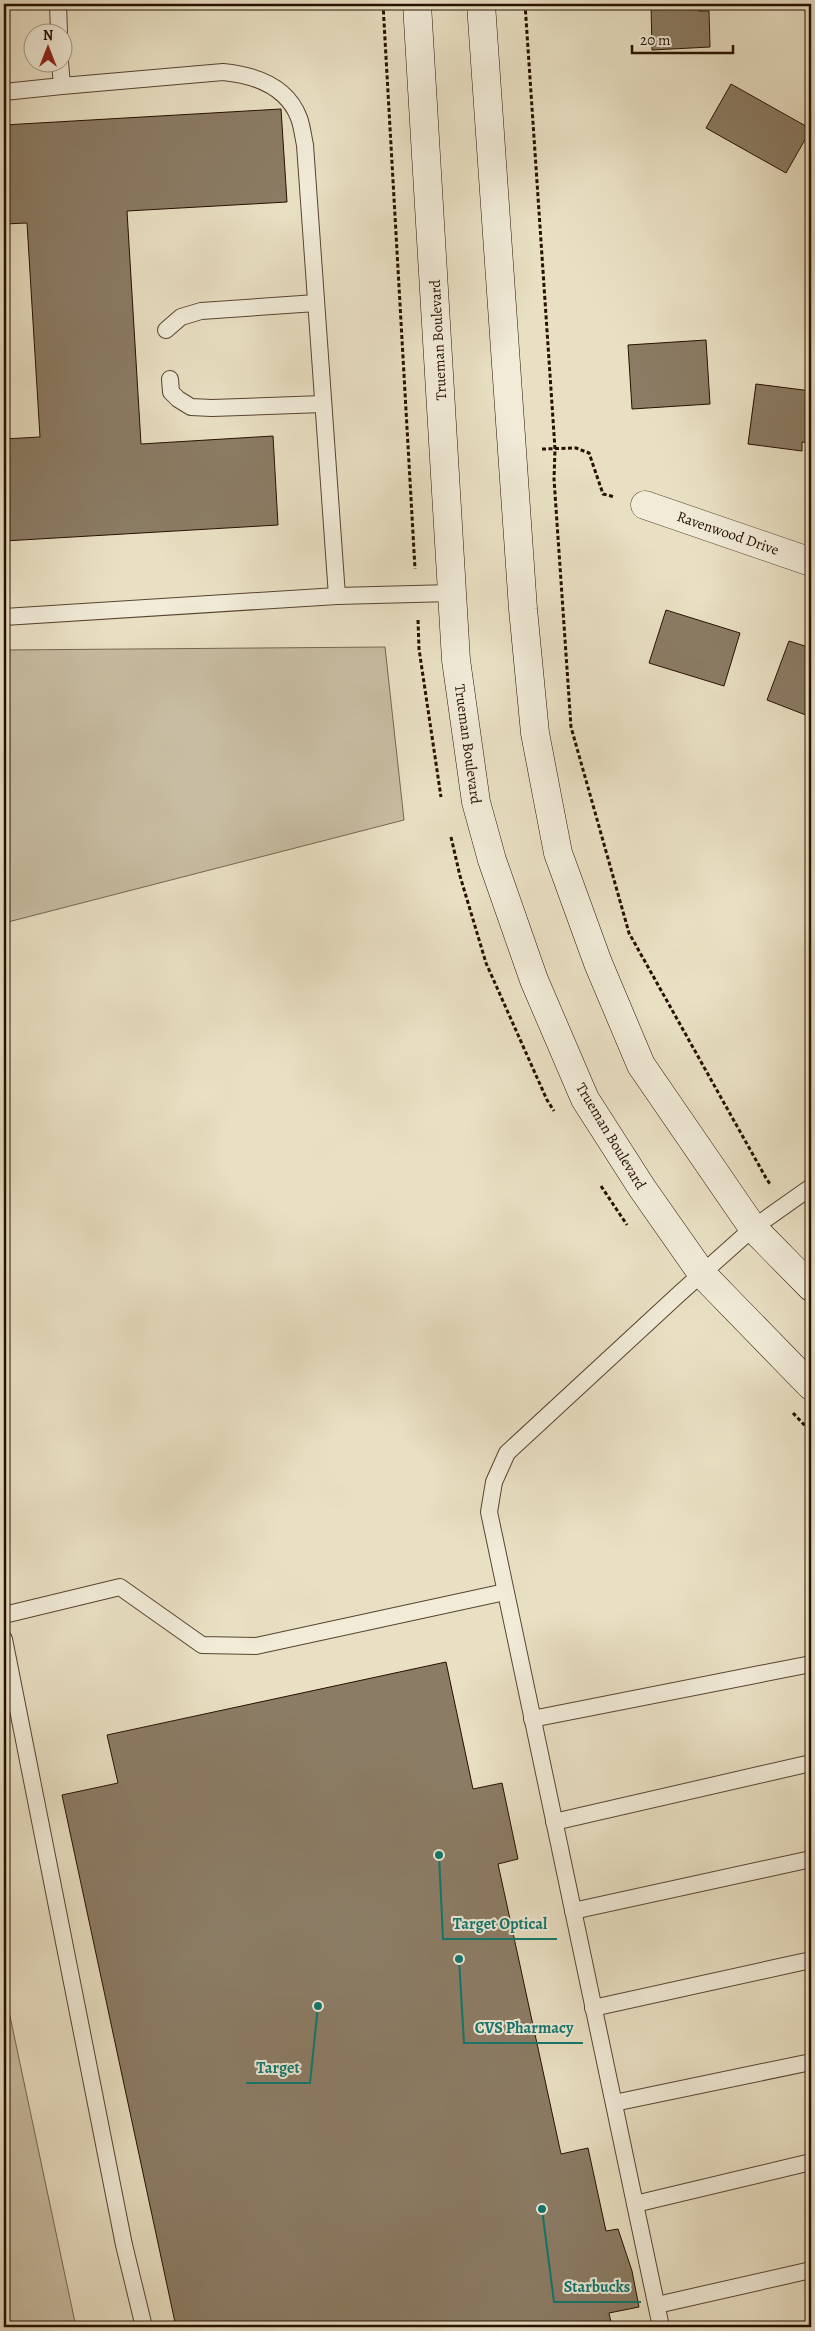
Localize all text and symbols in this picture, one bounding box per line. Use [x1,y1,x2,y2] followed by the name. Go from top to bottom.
[22,22,72,72] north arrow
[632,22,734,54] scale bar
[43,26,53,45] text: N
[640,30,671,50] text: 20 m
[425,278,451,401] street label: Trueman Boulevard
[674,506,782,560] street label: Ravenwood Drive
[450,683,486,806] street label: Trueman Boulevard
[571,1079,651,1194] street label: Trueman Boulevard
[443,1908,557,1939] callout: Target Optical
[453,1913,548,1935] text: Target Optical
[464,2012,583,2043] callout: CVS Pharmacy
[475,2017,574,2039] text: CVS Pharmacy
[246,2052,310,2083] callout: Target
[256,2057,300,2079] text: Target
[554,2271,641,2302] callout: Starbucks
[564,2276,630,2298] text: Starbucks

